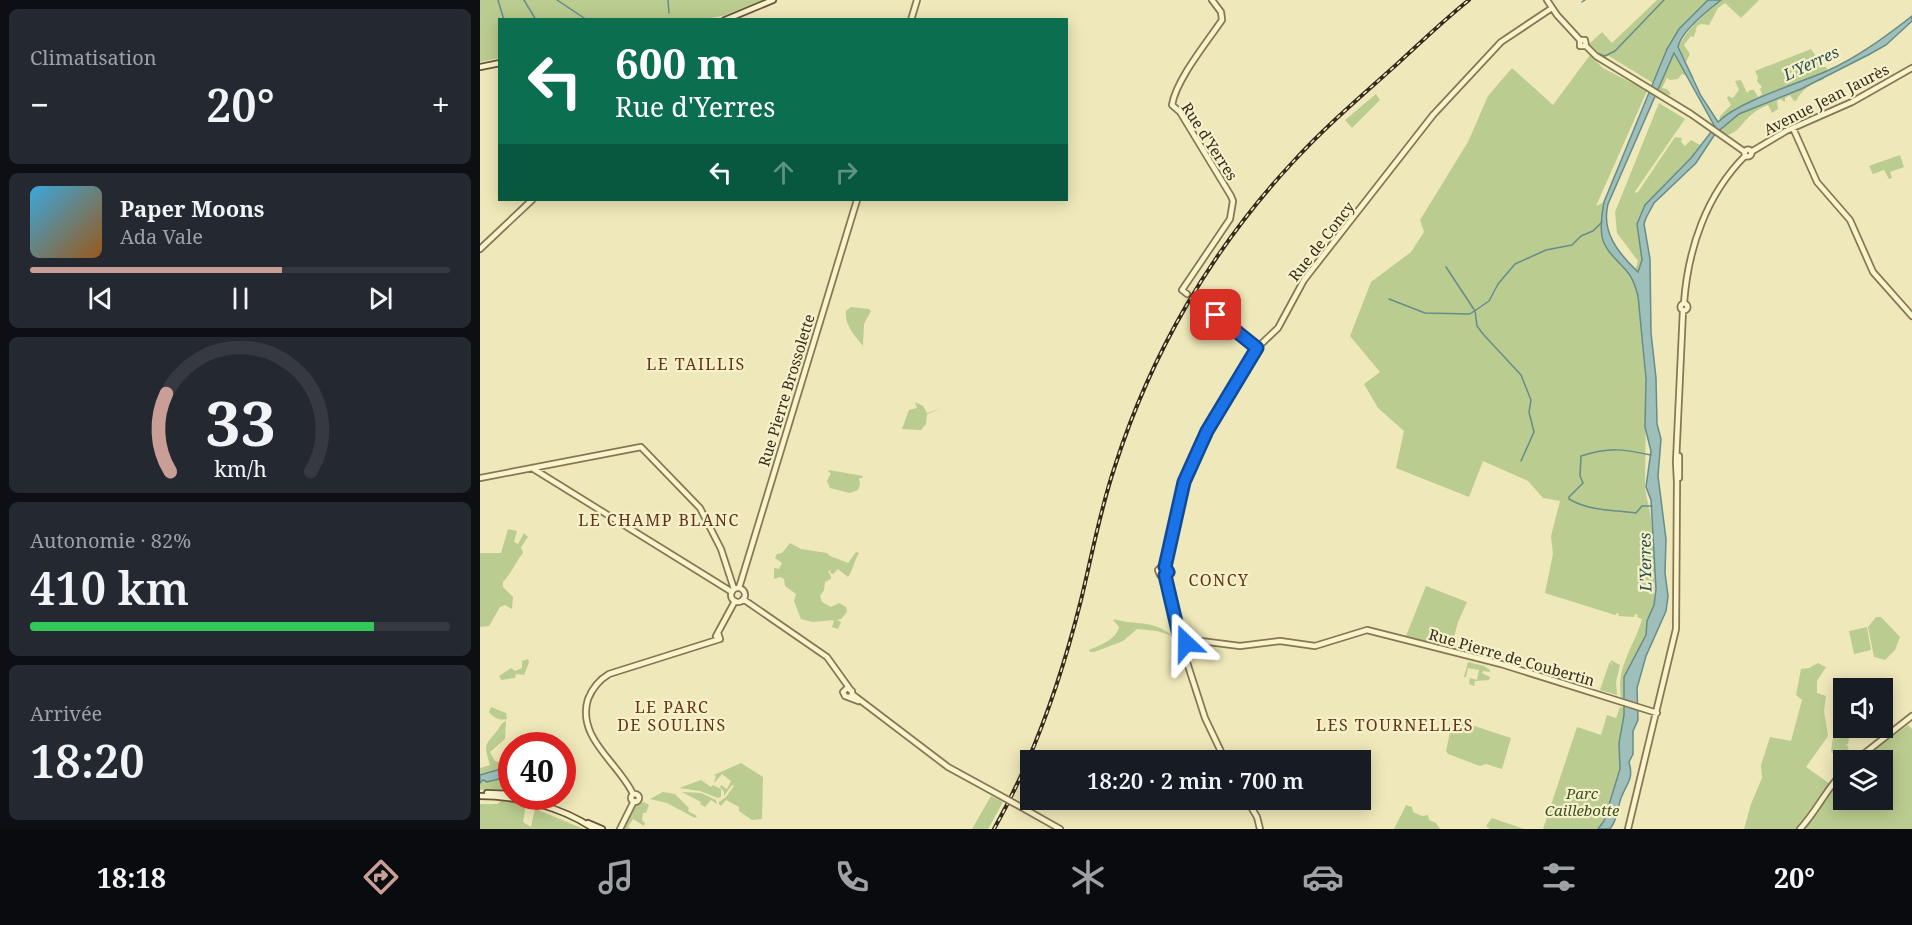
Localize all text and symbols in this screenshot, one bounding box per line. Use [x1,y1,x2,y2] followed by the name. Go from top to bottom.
[615,34,739,91] text: 600 m
[1779,41,1843,86] water label: L'Yerres
[516,42,594,120] icon: left
[30,44,157,71] text: Climatisation
[1760,59,1892,139] street label: Avenue Jean Jaurès
[206,74,275,135] text: 20°
[30,82,49,127] text: −
[432,82,450,127] text: +
[615,88,775,125] text: Rue d'Yerres
[1177,98,1243,184] street label: Rue d'Yerres
[704,156,737,189] icon: left
[767,156,800,189] icon: ahead
[830,156,863,189] icon: right
[120,193,264,223] text: Paper Moons
[1284,197,1359,285] street label: Rue de Concy
[120,223,203,250] text: Ada Vale
[84,282,117,315] icon: previous
[224,282,257,315] icon: pause
[364,282,397,315] icon: next
[1190,289,1241,340] pin
[1199,298,1232,331] icon: arrive
[753,311,819,469] street label: Rue Pierre Brossolette
[646,353,746,375] district label: LE TAILLIS
[205,379,275,464] text: 33
[214,454,267,483] text: km/h
[578,509,740,531] district label: LE CHAMP BLANC
[30,527,191,554] text: Autonomie · 82%
[1633,532,1657,593] water label: L'Yerres
[30,557,189,618] text: 410 km
[1188,569,1250,591] district label: CONCY
[1154,611,1218,675] position arrow
[1427,624,1598,690] street label: Rue Pierre de Coubertin
[1833,678,1893,810] map controls
[1833,678,1893,738] button: sound
[617,696,727,736] district label: LE PARC DE SOULINS
[30,700,102,727] text: Arrivée
[1316,714,1474,736] district label: LES TOURNELLES
[30,730,145,791] text: 18:20
[498,732,576,810] speed limit sign: 40
[1833,750,1893,810] button: layers
[1087,765,1304,795] text: 18:20 · 2 min · 700 m
[1545,783,1620,820] park label: Parc Caillebotte
[360,856,402,898] icon: directions
[595,856,637,898] icon: music
[831,856,873,898] icon: phone
[1067,856,1109,898] icon: climate
[1302,856,1344,898] icon: car
[1538,856,1580,898] icon: filters
[97,859,166,896] text: 18:18
[1774,859,1815,896] text: 20°

